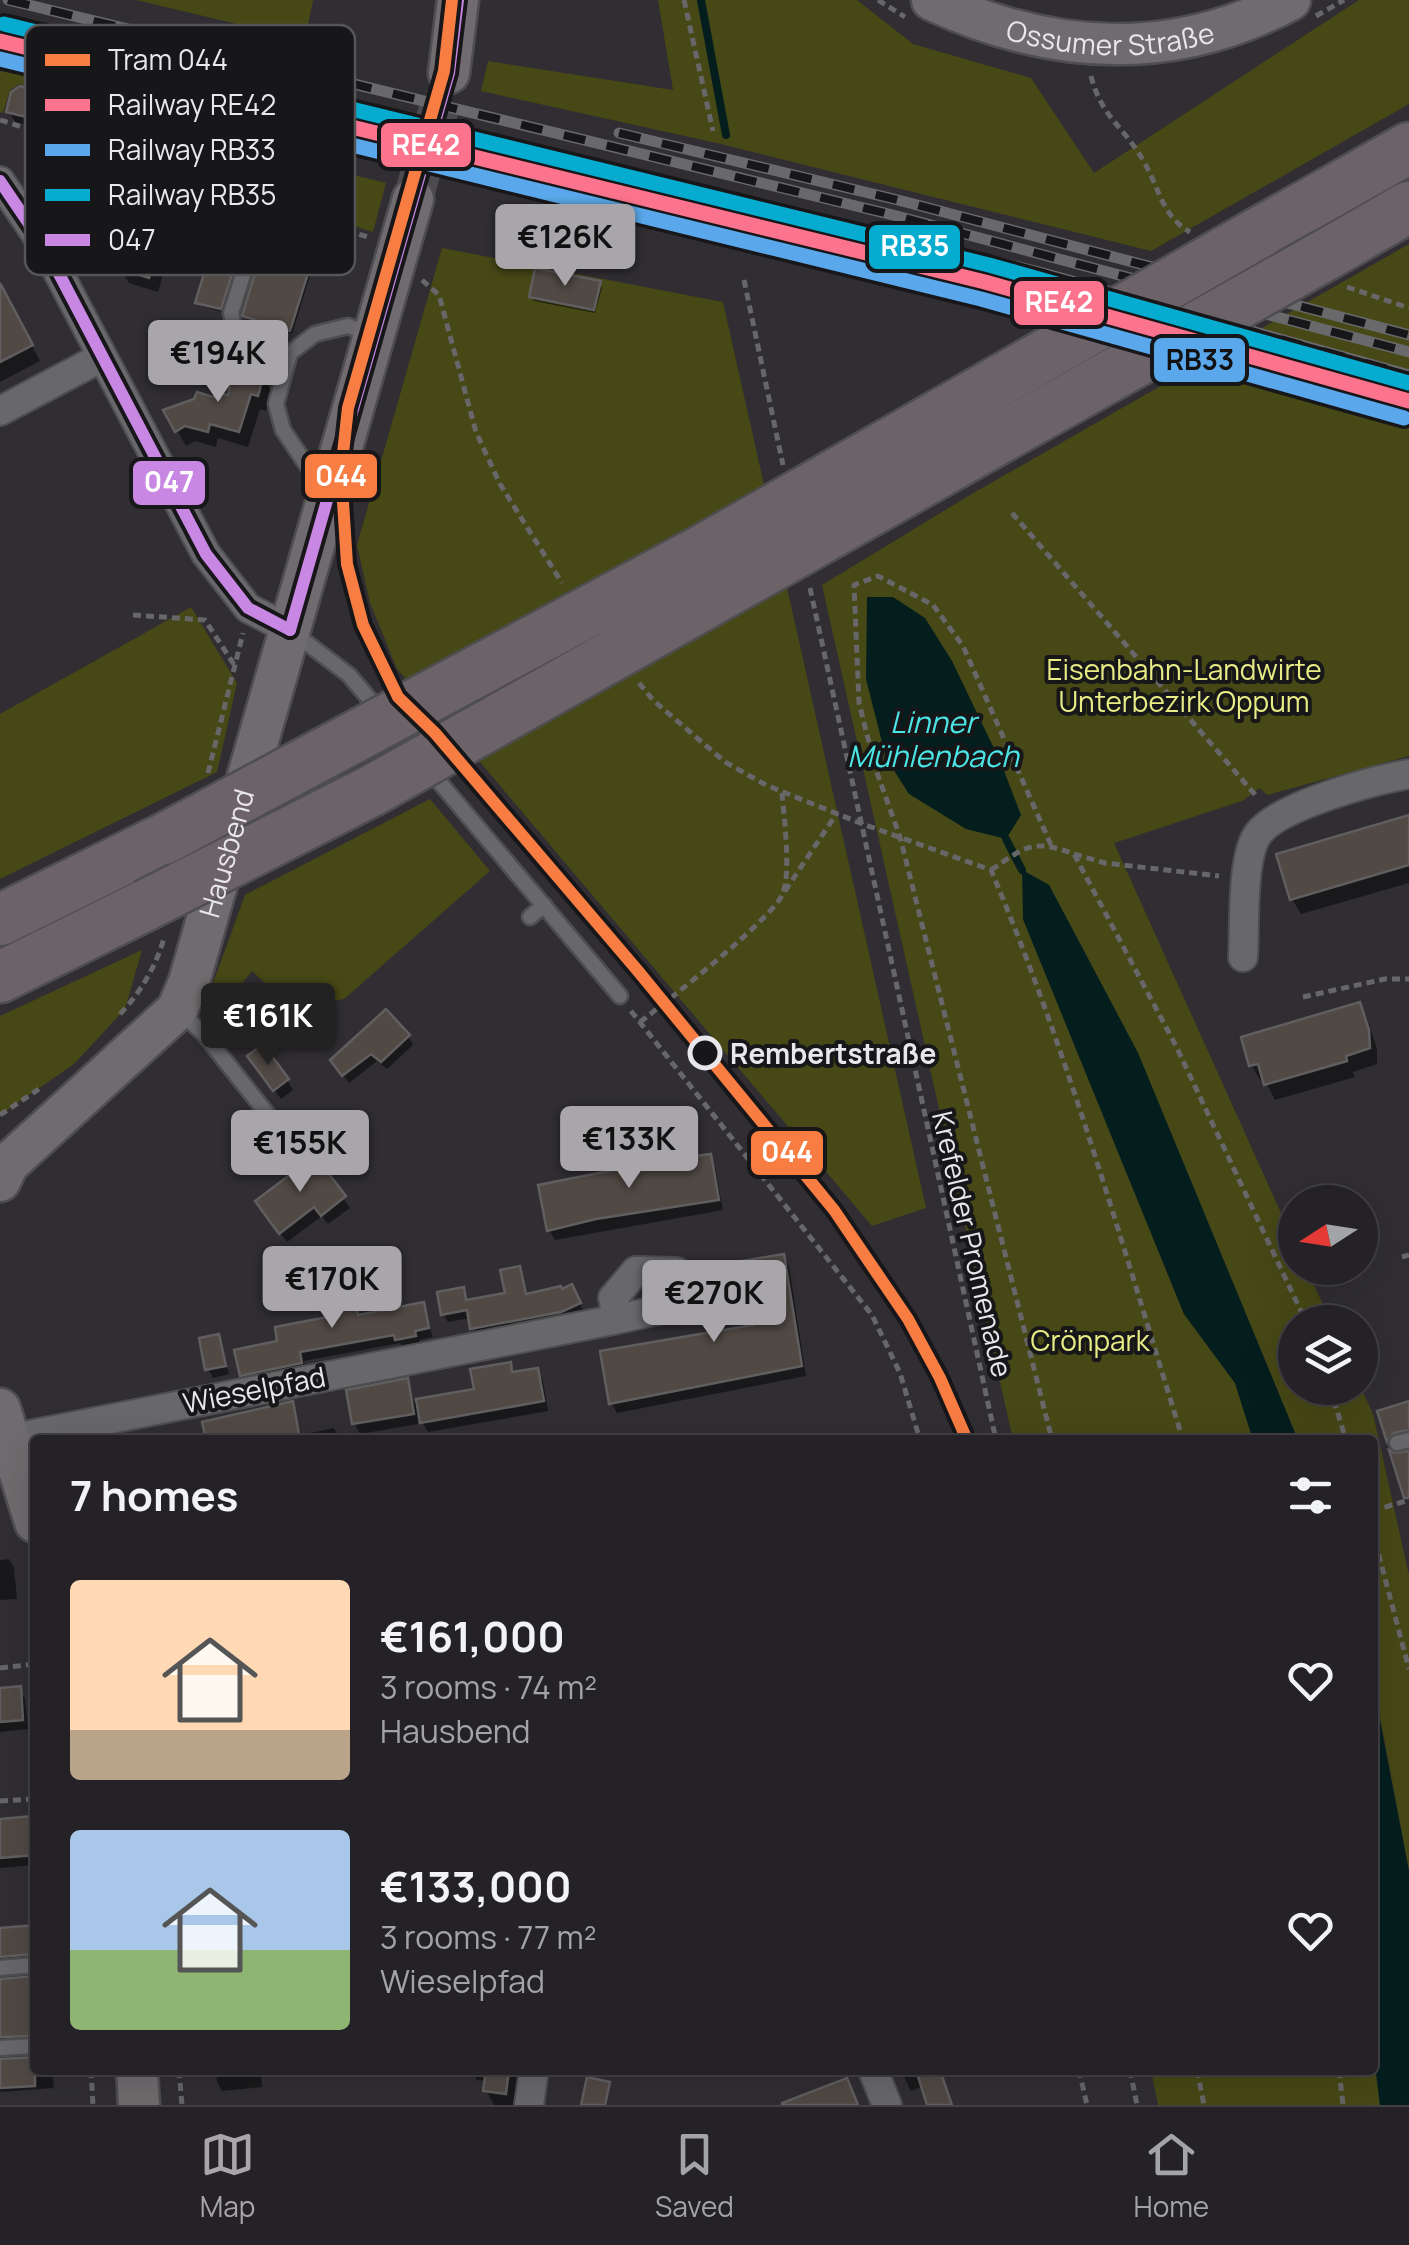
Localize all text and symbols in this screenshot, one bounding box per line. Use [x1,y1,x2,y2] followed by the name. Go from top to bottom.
[1003,10,1218,63] street label: Ossumer Straße
[25,25,355,275] legend
[108,40,228,78] text: Tram 044
[108,85,276,123] text: Railway RE42
[379,121,473,169] line badge: RE42
[392,125,460,163] text: RE42
[108,130,276,168] text: Railway RB33
[108,175,277,213] text: Railway RB35
[495,204,635,289] pin: €126K
[517,214,613,258] text: €126K
[108,220,156,258] text: 047
[867,223,962,271] line badge: RB35
[881,226,949,264] text: RB35
[1012,279,1106,327] line badge: RE42
[1025,282,1093,320] text: RE42
[148,320,288,405] pin: €194K
[170,330,266,374] text: €194K
[1152,336,1247,384] line badge: RB33
[1166,340,1234,378] text: RB33
[303,452,379,500] line badge: 044
[315,456,367,494] text: 044
[131,459,207,507] line badge: 047
[144,462,194,500] text: 047
[1046,650,1322,720] park label: Eisenbahn-Landwirte Unterbezirk Oppum
[847,701,1020,776] water label: Linner Mühlenbach
[189,785,262,922] street label: Hausbend
[198,983,338,1068] pin: €161K
[223,993,313,1037] text: €161K
[730,1034,936,1072] place label: Rembertstraße
[689,1037,721,1069] marker: Rembertstraße
[559,1106,699,1191] pin: €133K
[924,1107,1022,1381] street label: Krefelder Promenade
[230,1110,370,1195] pin: €155K
[582,1116,676,1160] text: €133K
[253,1120,347,1164] text: €155K
[749,1129,825,1177] line badge: 044
[761,1132,813,1170] text: 044
[1278,1185,1378,1285] north arrow
[1278,1185,1378,1405] map controls
[262,1246,402,1331] pin: €170K
[285,1256,379,1300] text: €170K
[644,1260,784,1345] pin: €270K
[664,1270,764,1314] text: €270K
[1278,1305,1378,1405] button: layers
[1030,1321,1151,1359] park label: Crönpark
[180,1357,328,1421] street label: Wieselpfad
[70,1466,238,1524] text: 7 homes
[1283,1468,1338,1523] icon: filters
[380,1607,565,1665] text: €161,000
[150,1620,270,1740] icon: home
[1283,1653,1338,1708] icon: heart
[380,1665,597,1709] text: 3 rooms · 74 m²
[380,1709,531,1753] text: Hausbend
[380,1857,572,1915] text: €133,000
[150,1870,270,1990] icon: home
[1283,1903,1338,1958] icon: heart
[380,1915,596,1959] text: 3 rooms · 77 m²
[380,1959,545,2003] text: Wieselpfad
[200,2127,255,2225] tab: Map
[655,2127,734,2225] tab: Saved
[1133,2127,1209,2225] tab: Home

